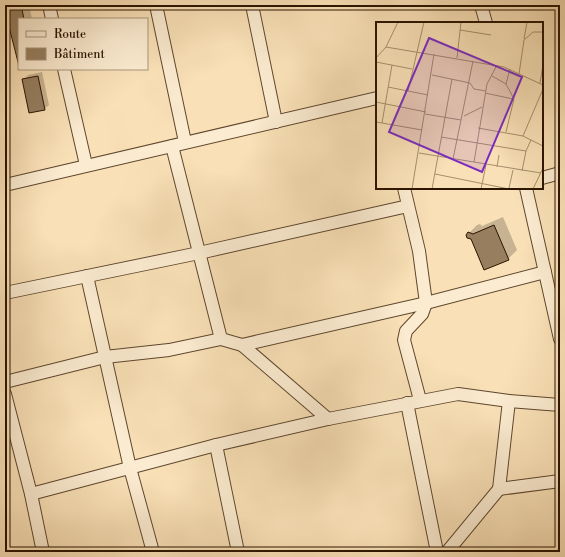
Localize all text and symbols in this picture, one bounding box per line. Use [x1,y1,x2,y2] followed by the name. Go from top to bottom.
[18,18,148,70] legend
[376,22,543,189] inset map
[54,27,86,42] text: Route
[53,47,105,62] text: Bâtiment

